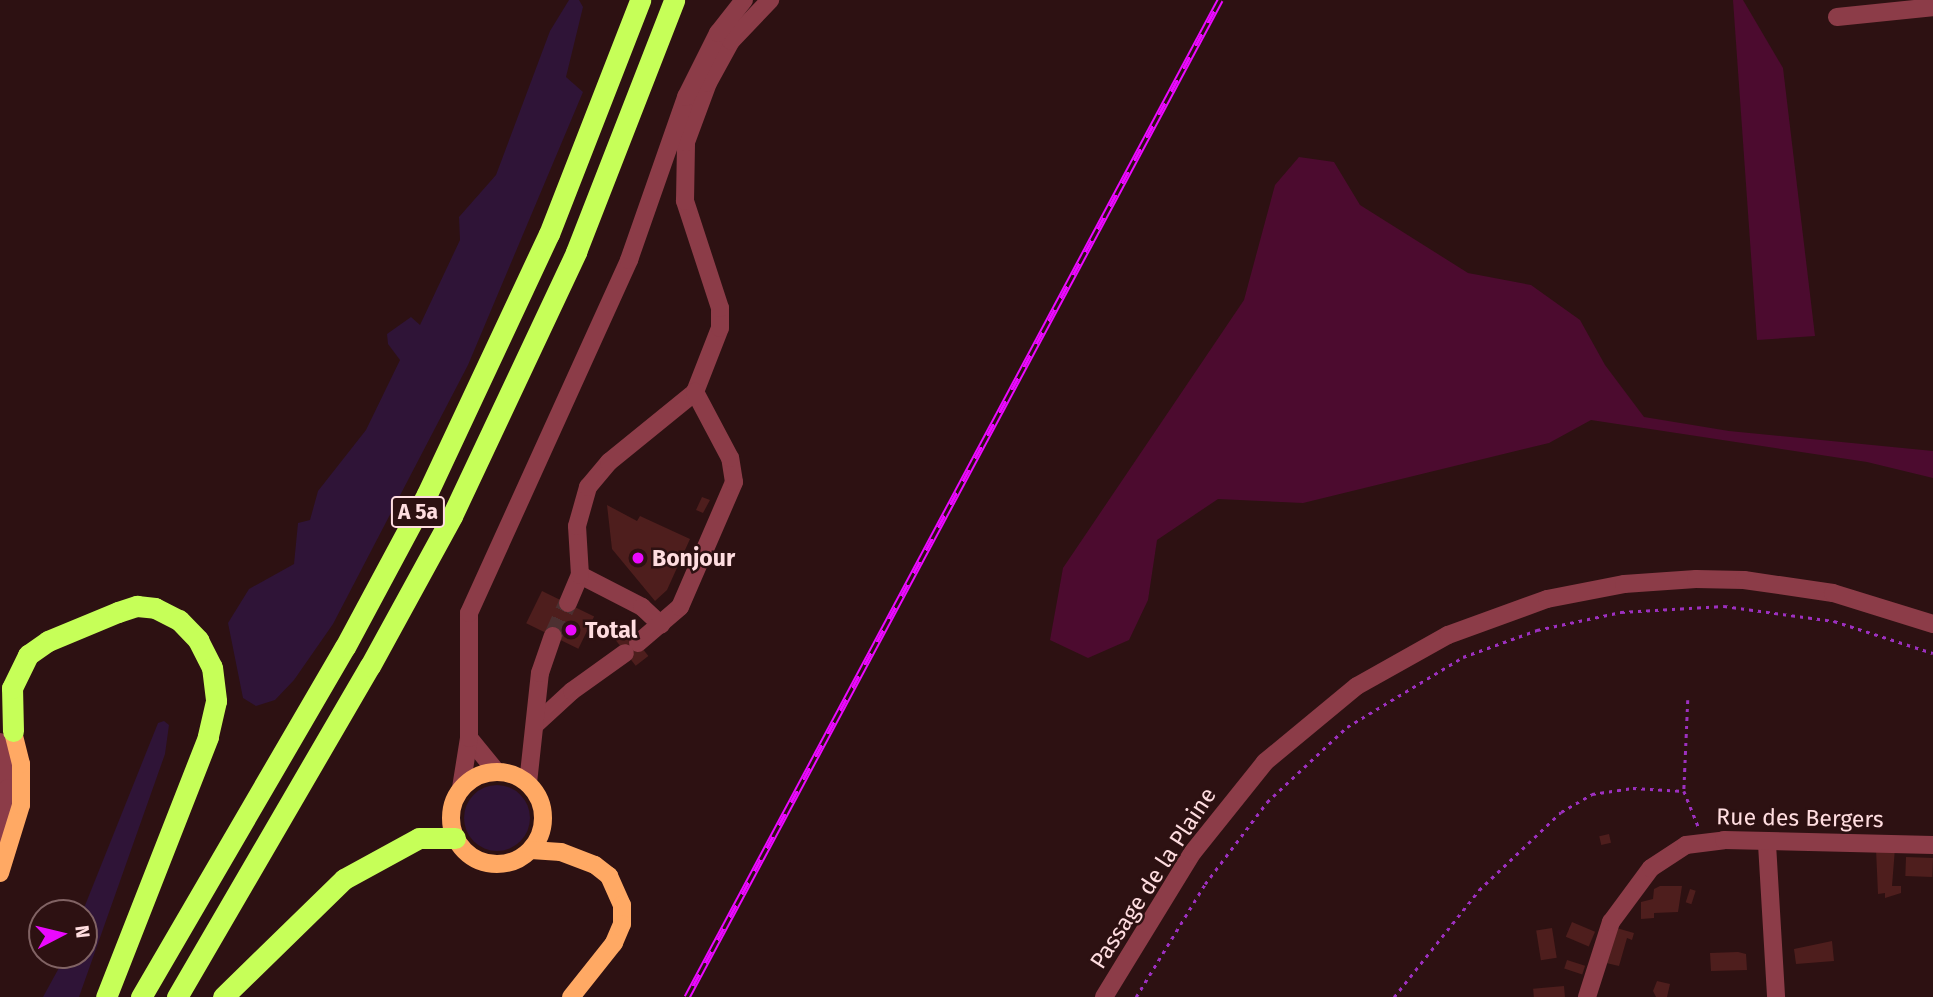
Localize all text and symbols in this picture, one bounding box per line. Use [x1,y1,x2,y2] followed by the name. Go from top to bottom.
[390,494,446,530] road number: A 5a
[652,544,735,572] place label: Bonjour
[630,550,646,566] marker: Bonjour
[585,616,637,644] place label: Total
[563,622,579,638] marker: Total
[1084,782,1222,974] street label: Passage de la Plaine
[1716,803,1884,833] street label: Rue des Bergers
[28,899,98,969] north arrow
[70,924,95,939] text: N

